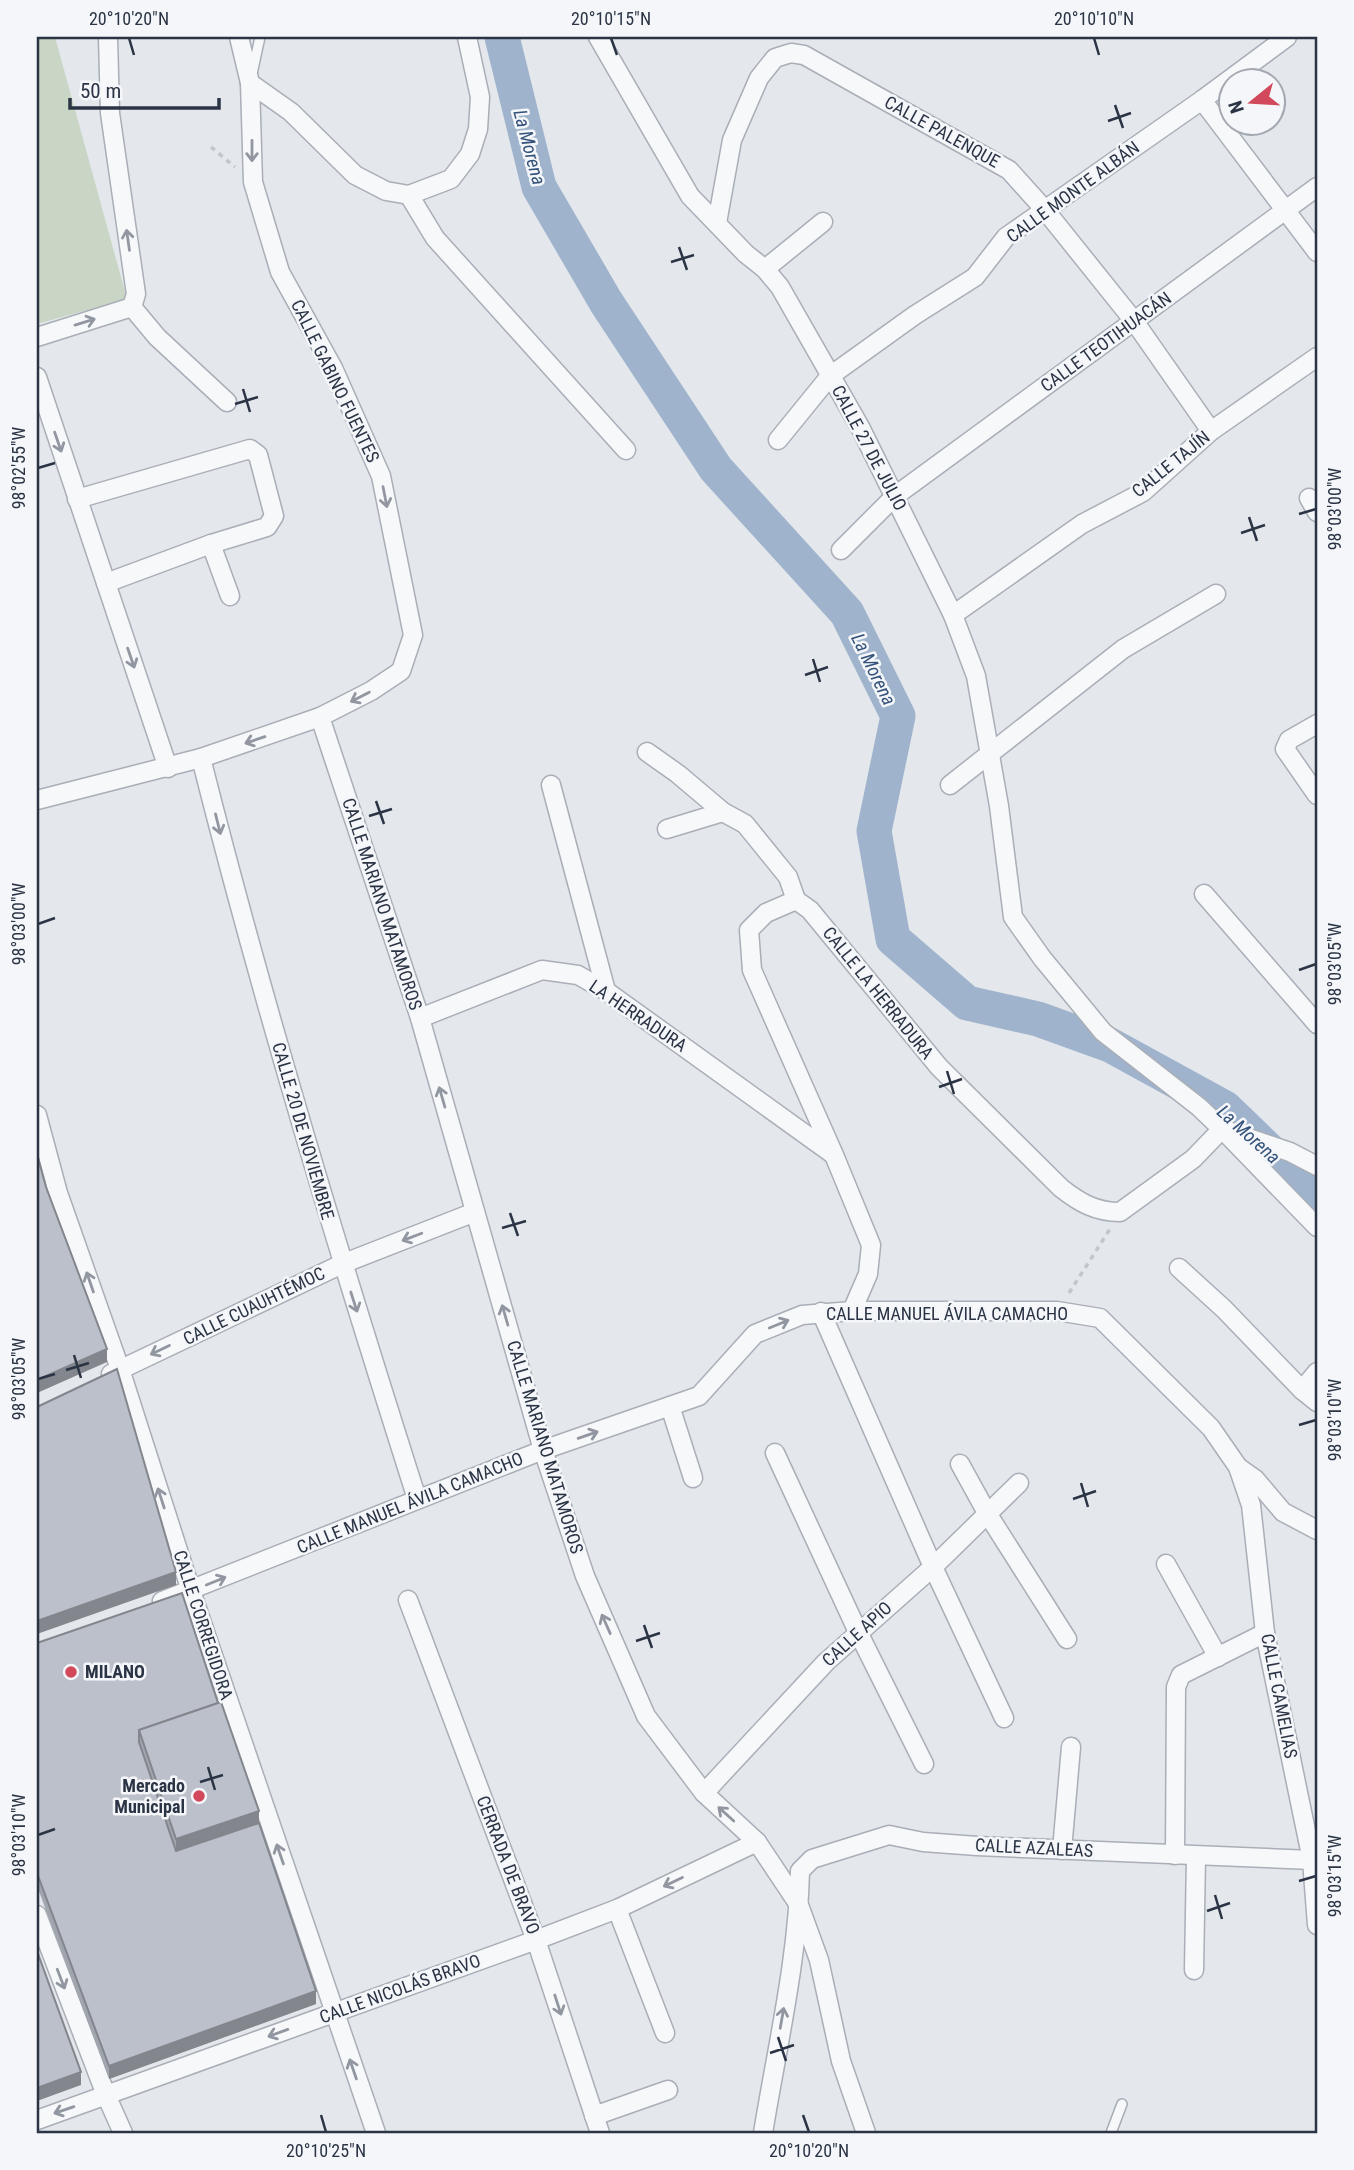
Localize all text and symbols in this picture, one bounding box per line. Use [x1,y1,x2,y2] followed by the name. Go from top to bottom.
[89,8,169,29] text: 20°10'20"N
[571,8,651,29] text: 20°10'15"N
[1054,8,1134,29] text: 20°10'10"N
[70,66,219,110] scale bar
[1218,66,1288,136] north arrow
[80,79,121,103] text: 50 m
[881,91,1004,172] street label: CALLE PALENQUE
[1224,98,1249,116] text: N
[508,107,551,187] water label: La Morena
[1002,136,1143,247] street label: CALLE MONTE ALBÁN
[245,139,259,162] one-way arrow
[122,229,135,252] one-way arrow
[1036,287,1175,396] street label: CALLE TEOTIHUACÁN
[287,296,384,466] street label: CALLE GABINO FUENTES
[73,315,95,328] one-way arrow
[828,382,911,514] street label: CALLE 27 DE JULIO
[8,426,29,509] text: 98°02'55"W
[1128,426,1214,501] street label: CALLE TAJÍN
[53,431,66,453] one-way arrow
[1324,467,1345,550] text: 98°03'00"W
[379,485,393,508] one-way arrow
[846,630,901,709] water label: La Morena
[126,646,138,668] one-way arrow
[350,690,371,704] one-way arrow
[245,735,267,747] one-way arrow
[338,795,427,1013] street label: CALLE MARIANO MATAMOROS
[212,813,225,835] one-way arrow
[8,882,29,965] text: 98°03'00"W
[819,922,939,1063] street label: CALLE LA HERRADURA
[1324,922,1345,1005] text: 98°03'05"W
[586,975,692,1056] street label: LA HERRADURA
[268,1040,339,1222] street label: CALLE 20 DE NOVIEMBRE
[435,1086,448,1108] one-way arrow
[1212,1100,1285,1169] water label: La Morena
[401,1231,423,1244] one-way arrow
[179,1262,328,1349] street label: CALLE CUAUHTÉMOC
[83,1272,95,1294] one-way arrow
[349,1291,361,1313] one-way arrow
[826,1303,1068,1324] street label: CALLE MANUEL ÁVILA CAMACHO
[497,1305,510,1327] one-way arrow
[767,1317,789,1330] one-way arrow
[8,1337,29,1420] text: 98°03'05"W
[503,1338,588,1556] street label: CALLE MARIANO MATAMOROS
[150,1344,171,1358] one-way arrow
[1324,1378,1345,1461] text: 98°03'10"W
[576,1428,598,1440] one-way arrow
[294,1447,526,1558] street label: CALLE MANUEL ÁVILA CAMACHO
[154,1488,167,1510] one-way arrow
[169,1547,238,1703] street label: CALLE CORREGIDORA
[205,1573,227,1586] one-way arrow
[818,1597,896,1670] street label: CALLE APIO
[599,1614,612,1636] one-way arrow
[1257,1632,1302,1760] street label: CALLE CAMELIAS
[85,1661,145,1682] place label: MILANO
[63,1664,79,1680] marker: MILANO
[114,1775,185,1817] place label: Mercado Municipal
[191,1788,207,1804] marker: Mercado Municipal
[8,1793,29,1876] text: 98°03'10"W
[472,1793,545,1937] street label: CERRADA DE BRAVO
[718,1806,735,1823] one-way arrow
[974,1834,1094,1861] street label: CALLE AZALEAS
[1324,1834,1345,1917] text: 98°03'15"W
[273,1843,285,1865] one-way arrow
[663,1876,684,1889] one-way arrow
[316,1950,483,2027] street label: CALLE NICOLÁS BRAVO
[56,1967,69,1989] one-way arrow
[552,1994,565,2016] one-way arrow
[776,2007,789,2030] one-way arrow
[267,2028,289,2041] one-way arrow
[346,2058,359,2080] one-way arrow
[53,2105,75,2117] one-way arrow
[286,2140,366,2161] text: 20°10'25"N
[769,2140,849,2161] text: 20°10'20"N

